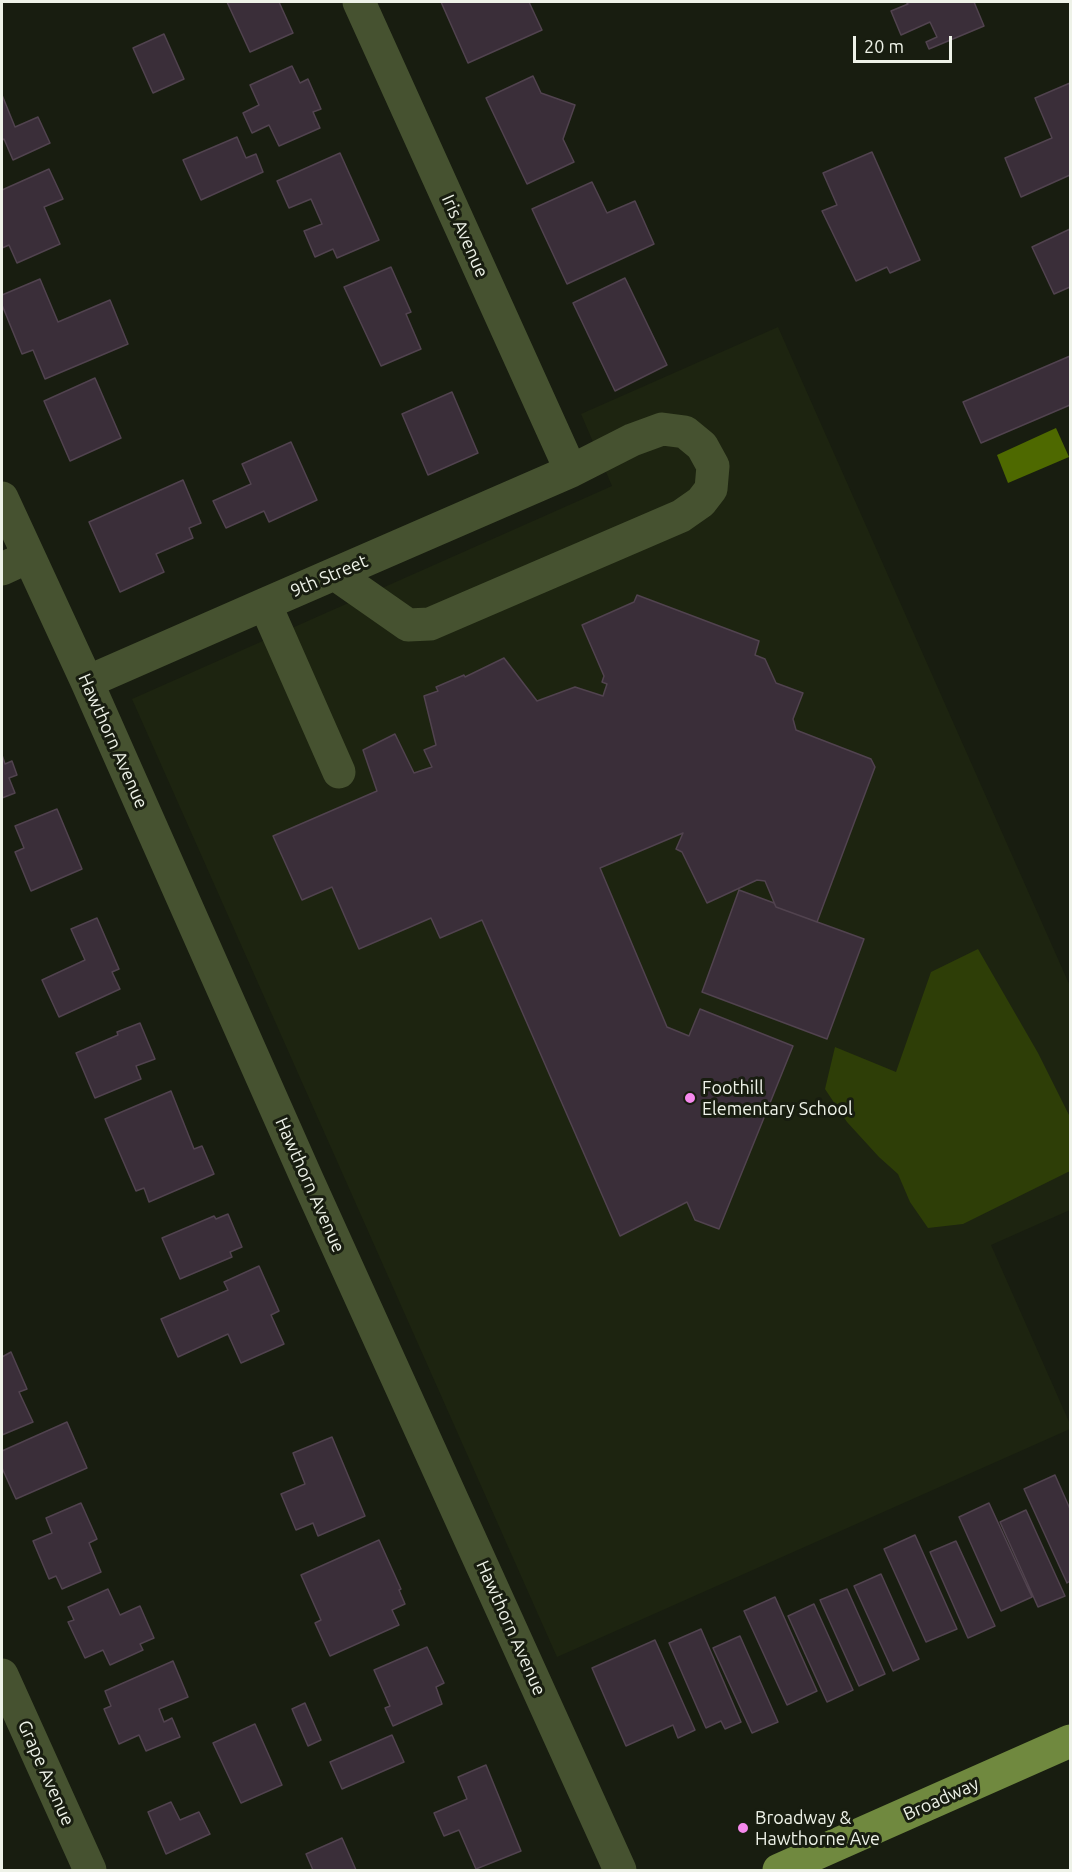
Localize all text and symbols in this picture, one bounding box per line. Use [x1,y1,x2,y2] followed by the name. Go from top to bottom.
[856,24,955,62] scale bar
[864,36,904,56] text: 20 m
[437,191,493,281] street label: Iris Avenue
[287,550,371,602] street label: 9th Street
[74,670,152,812] street label: Hawthorn Avenue
[702,1077,853,1120] place label: Foothill Elementary School
[683,1091,697,1105] marker: Foothill Elementary School
[271,1114,349,1256] street label: Hawthorn Avenue
[472,1557,550,1699] street label: Hawthorn Avenue
[13,1717,79,1829] street label: Grape Avenue
[900,1773,982,1825] street label: Broadway
[755,1807,880,1850] place label: Broadway & Hawthorne Ave
[736,1821,750,1835] marker: Broadway & Hawthorne Ave

